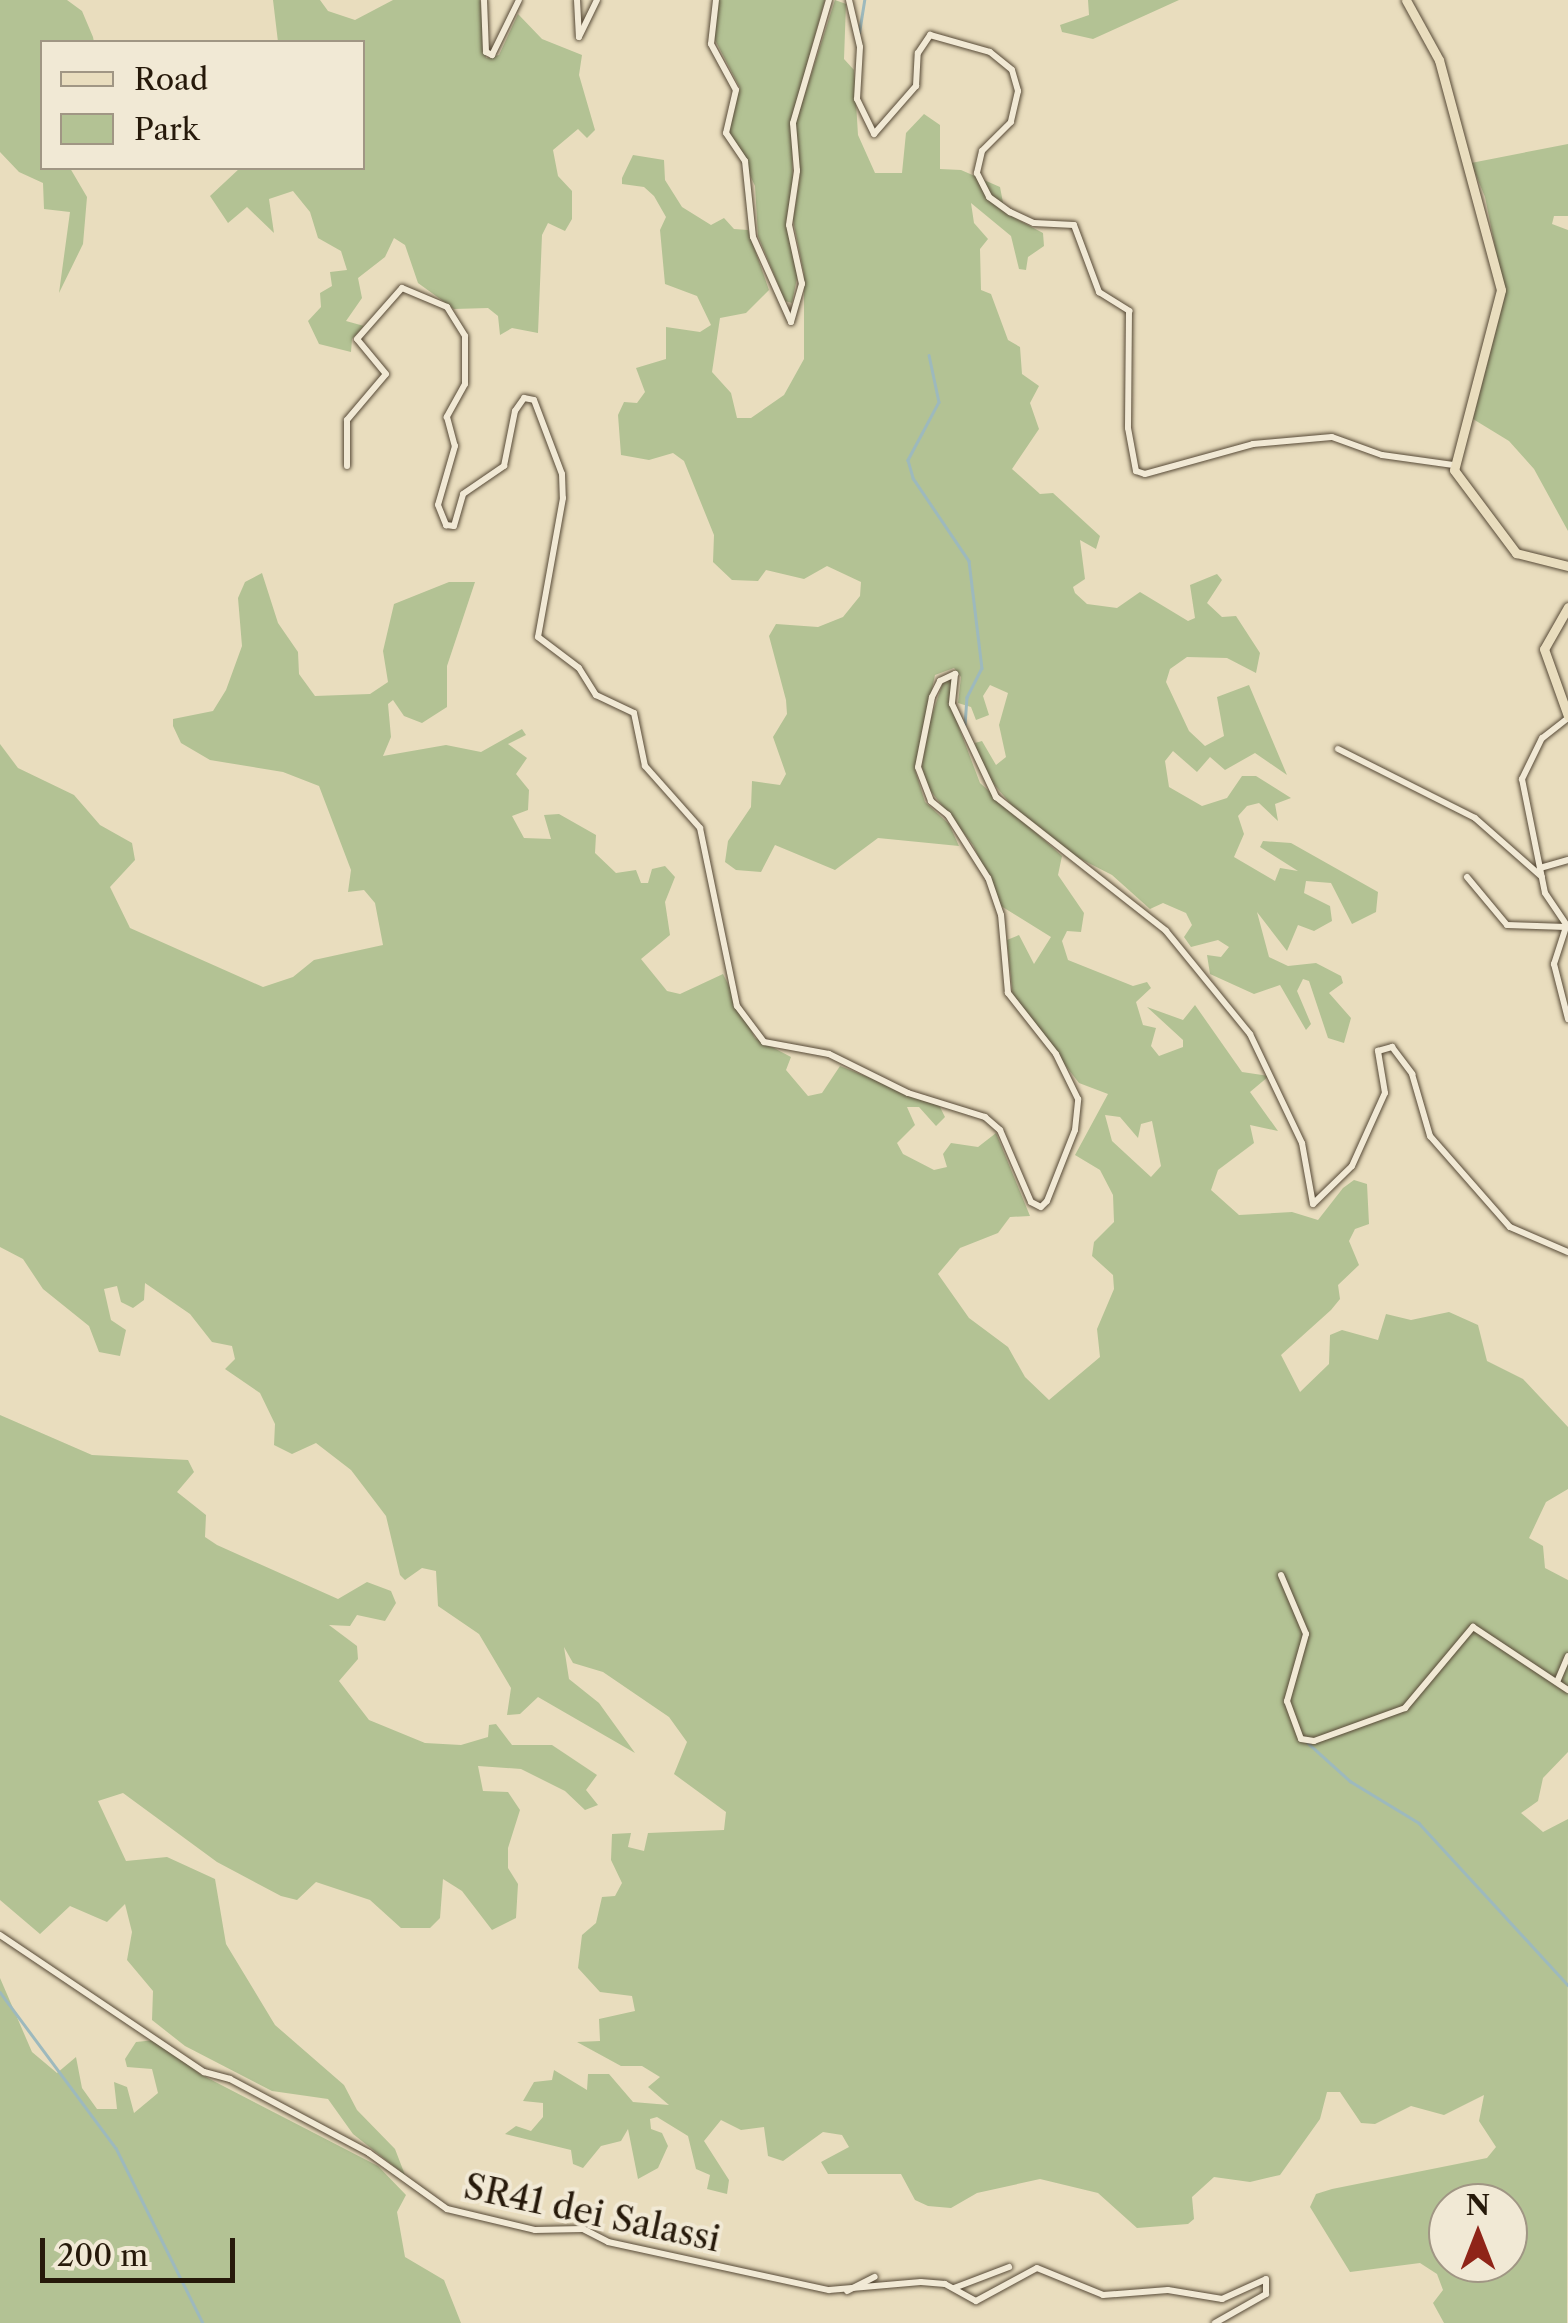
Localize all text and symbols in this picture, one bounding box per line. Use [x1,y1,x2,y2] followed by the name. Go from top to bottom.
[40,40,365,170] legend
[134,61,208,98] text: Road
[134,111,199,148] text: Park
[460,2165,724,2261] street label: SR41 dei Salassi
[1428,2183,1528,2283] north arrow
[1466,2188,1490,2222] text: N
[45,2218,240,2280] scale bar
[57,2237,148,2274] text: 200 m

